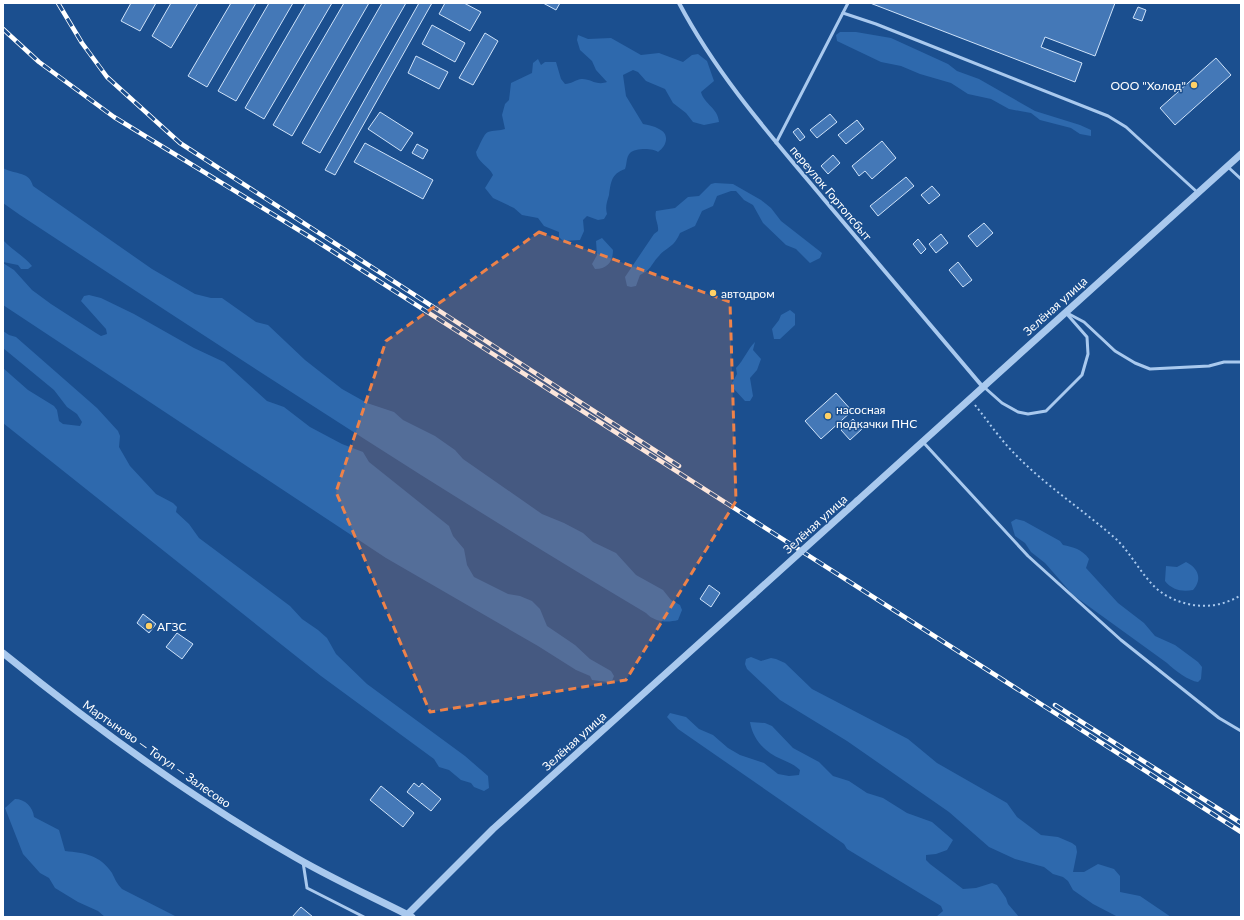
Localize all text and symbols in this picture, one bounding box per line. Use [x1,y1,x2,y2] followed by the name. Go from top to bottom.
[1110,78,1186,93] place label: ООО "Холод"
[1189,80,1199,90] marker: ООО "Холод"
[787,142,875,244] street label: переулок Гортопсбыт
[1020,273,1090,339] street label: Зелёная улица
[721,286,775,301] place label: автодром
[708,288,718,298] marker: автодром
[836,402,917,431] place label: насосная подкачки ПНС
[823,411,833,421] marker: насосная подкачки ПНС
[780,491,850,557] street label: Зелёная улица
[157,619,186,634] place label: АГЗС
[144,621,154,631] marker: АГЗС
[80,697,234,811] street label: Мартыново — Тогул — Залесово
[539,708,609,774] street label: Зелёная улица

